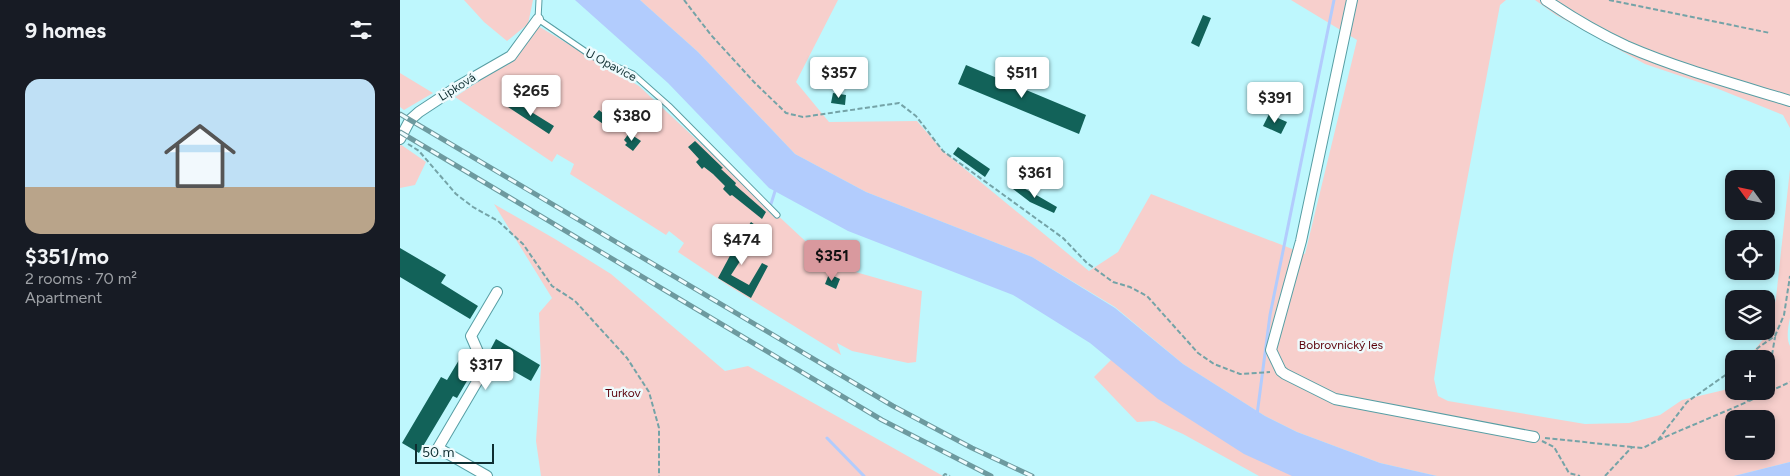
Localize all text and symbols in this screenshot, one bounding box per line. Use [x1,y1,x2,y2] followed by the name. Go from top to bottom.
[347,16,375,44] icon: filters
[25,18,106,43] text: 9 homes
[583,46,639,85] street label: U Opavice
[809,56,869,99] pin: $357
[992,56,1052,99] pin: $511
[821,63,857,82] text: $357
[1006,63,1038,82] text: $511
[436,70,478,104] street label: Lipková
[501,74,561,117] pin: $265
[513,81,549,100] text: $265
[1245,82,1305,124] pin: $391
[1258,88,1292,107] text: $391
[602,100,662,142] pin: $380
[613,106,651,125] text: $380
[155,111,245,201] icon: home
[1005,156,1065,199] pin: $361
[1018,163,1052,182] text: $361
[1725,170,1775,220] north arrow
[1725,170,1775,460] map controls
[712,224,772,266] pin: $474
[723,230,761,249] text: $474
[1725,230,1775,280] button: locate
[802,240,862,282] pin: $351
[25,244,109,269] text: $351/mo
[815,246,849,265] text: $351
[25,269,137,288] text: 2 rooms · 70 m²
[25,288,102,307] text: Apartment
[1725,290,1775,340] button: layers
[1299,338,1384,352] park label: Bobrovnický les
[456,348,516,391] pin: $317
[1725,350,1775,400] button: +
[469,355,503,374] text: $317
[605,386,642,400] park label: Turkov
[1725,410,1775,460] button: −
[415,441,494,464] scale bar
[422,444,454,461] text: 50 m

